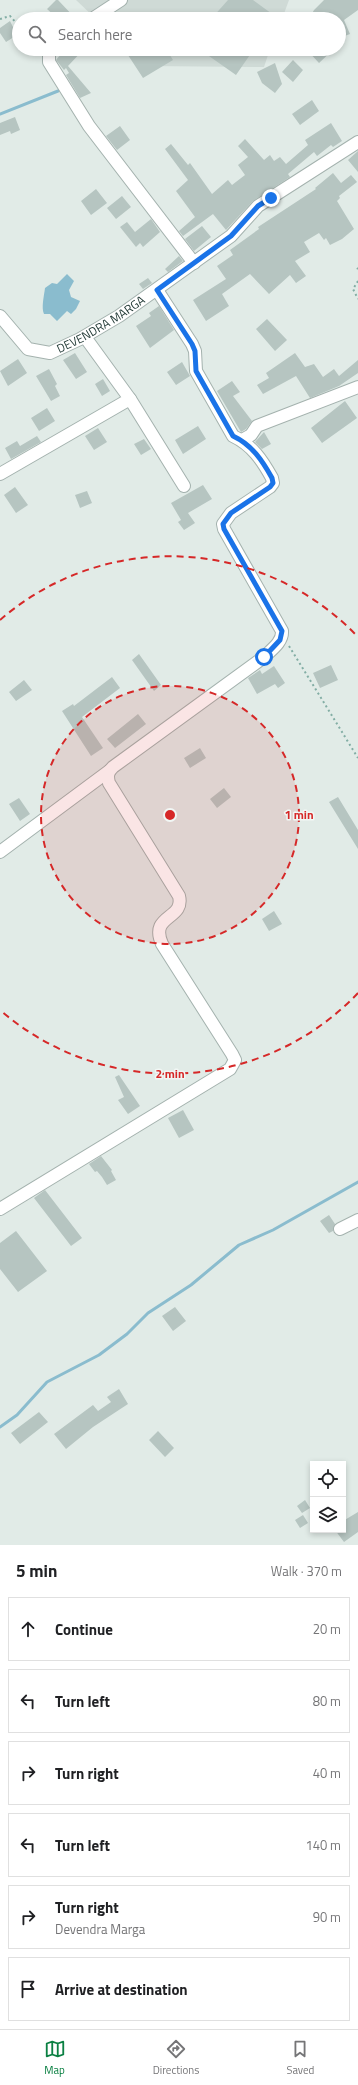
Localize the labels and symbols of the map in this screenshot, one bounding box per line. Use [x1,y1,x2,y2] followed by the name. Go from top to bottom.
[262,189,280,207] route end
[53,290,149,358] street label: DEVENDRA MARGA
[255,648,273,666] route start
[284,805,314,824] text: 1 min
[163,808,177,822] centre of rings
[155,1064,185,1083] text: 2 min

